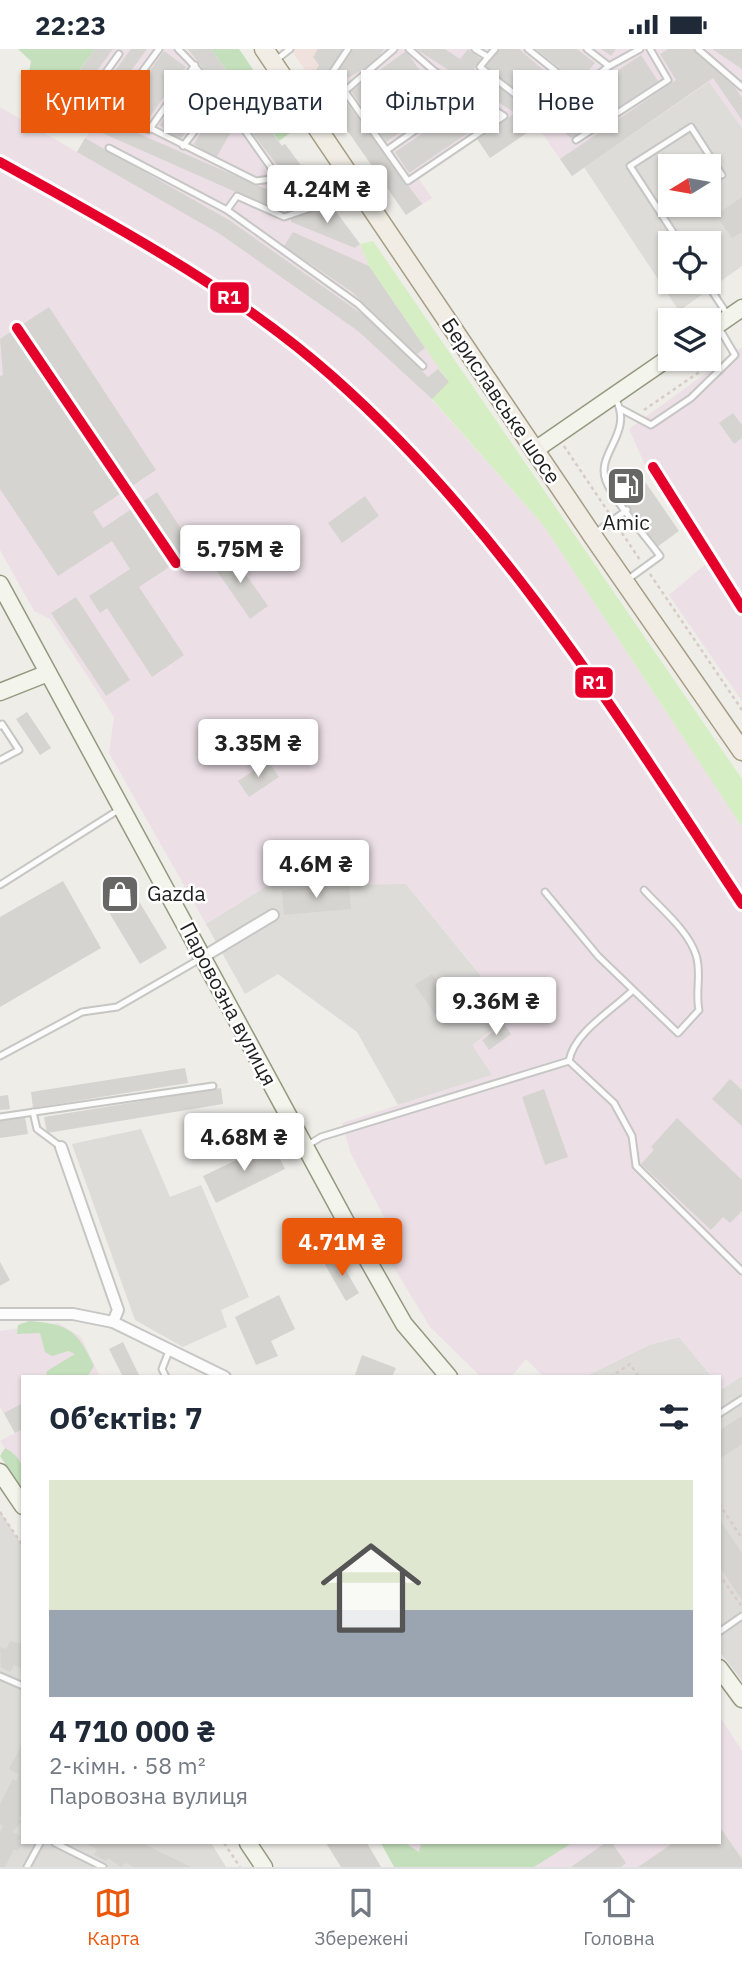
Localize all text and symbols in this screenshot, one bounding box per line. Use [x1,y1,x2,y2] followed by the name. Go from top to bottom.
[35,8,106,42] text: 22:23
[21,70,150,133] chip: Купити
[164,70,347,133] chip: Орендувати
[361,70,499,133] chip: Фільтри
[513,70,618,133] chip: Нове
[658,154,721,217] north arrow
[658,154,721,371] map controls
[262,165,392,225] pin: 4.24M ₴
[283,173,371,203] text: 4.24M ₴
[658,231,721,294] button: locate
[209,281,250,314] line badge: R1
[217,285,242,309] text: R1
[658,308,721,371] button: layers
[436,312,568,489] street label: Бериславське шосе
[605,465,647,507] fuel station icon: Amic
[602,508,650,536] place label: Amic
[175,525,305,585] pin: 5.75M ₴
[196,533,284,563] text: 5.75M ₴
[574,666,614,699] line badge: R1
[582,670,607,694] text: R1
[193,719,323,779] pin: 3.35M ₴
[214,727,302,757] text: 3.35M ₴
[259,841,373,900] pin: 4.6M ₴
[279,848,353,878] text: 4.6M ₴
[99,873,141,915] shop icon: Gazda
[147,879,206,907] place label: Gazda
[174,917,284,1090] street label: Паровозна вулиця
[431,977,561,1037] pin: 9.36M ₴
[452,985,540,1015] text: 9.36M ₴
[179,1113,309,1173] pin: 4.68M ₴
[200,1121,288,1151] text: 4.68M ₴
[277,1219,407,1278] pin: 4.71M ₴
[298,1226,386,1256] text: 4.71M ₴
[49,1398,203,1437] text: Об’єктів: 7
[655,1398,693,1436] icon: filters
[308,1525,434,1651] icon: home
[49,1711,216,1750] text: 4 710 000 ₴
[49,1750,206,1780] text: 2-кімн. · 58 m²
[49,1780,248,1810] text: Паровозна вулиця
[87,1884,140,1950] tab: Карта
[314,1884,409,1950] tab: Збережені
[583,1884,655,1950] tab: Головна

